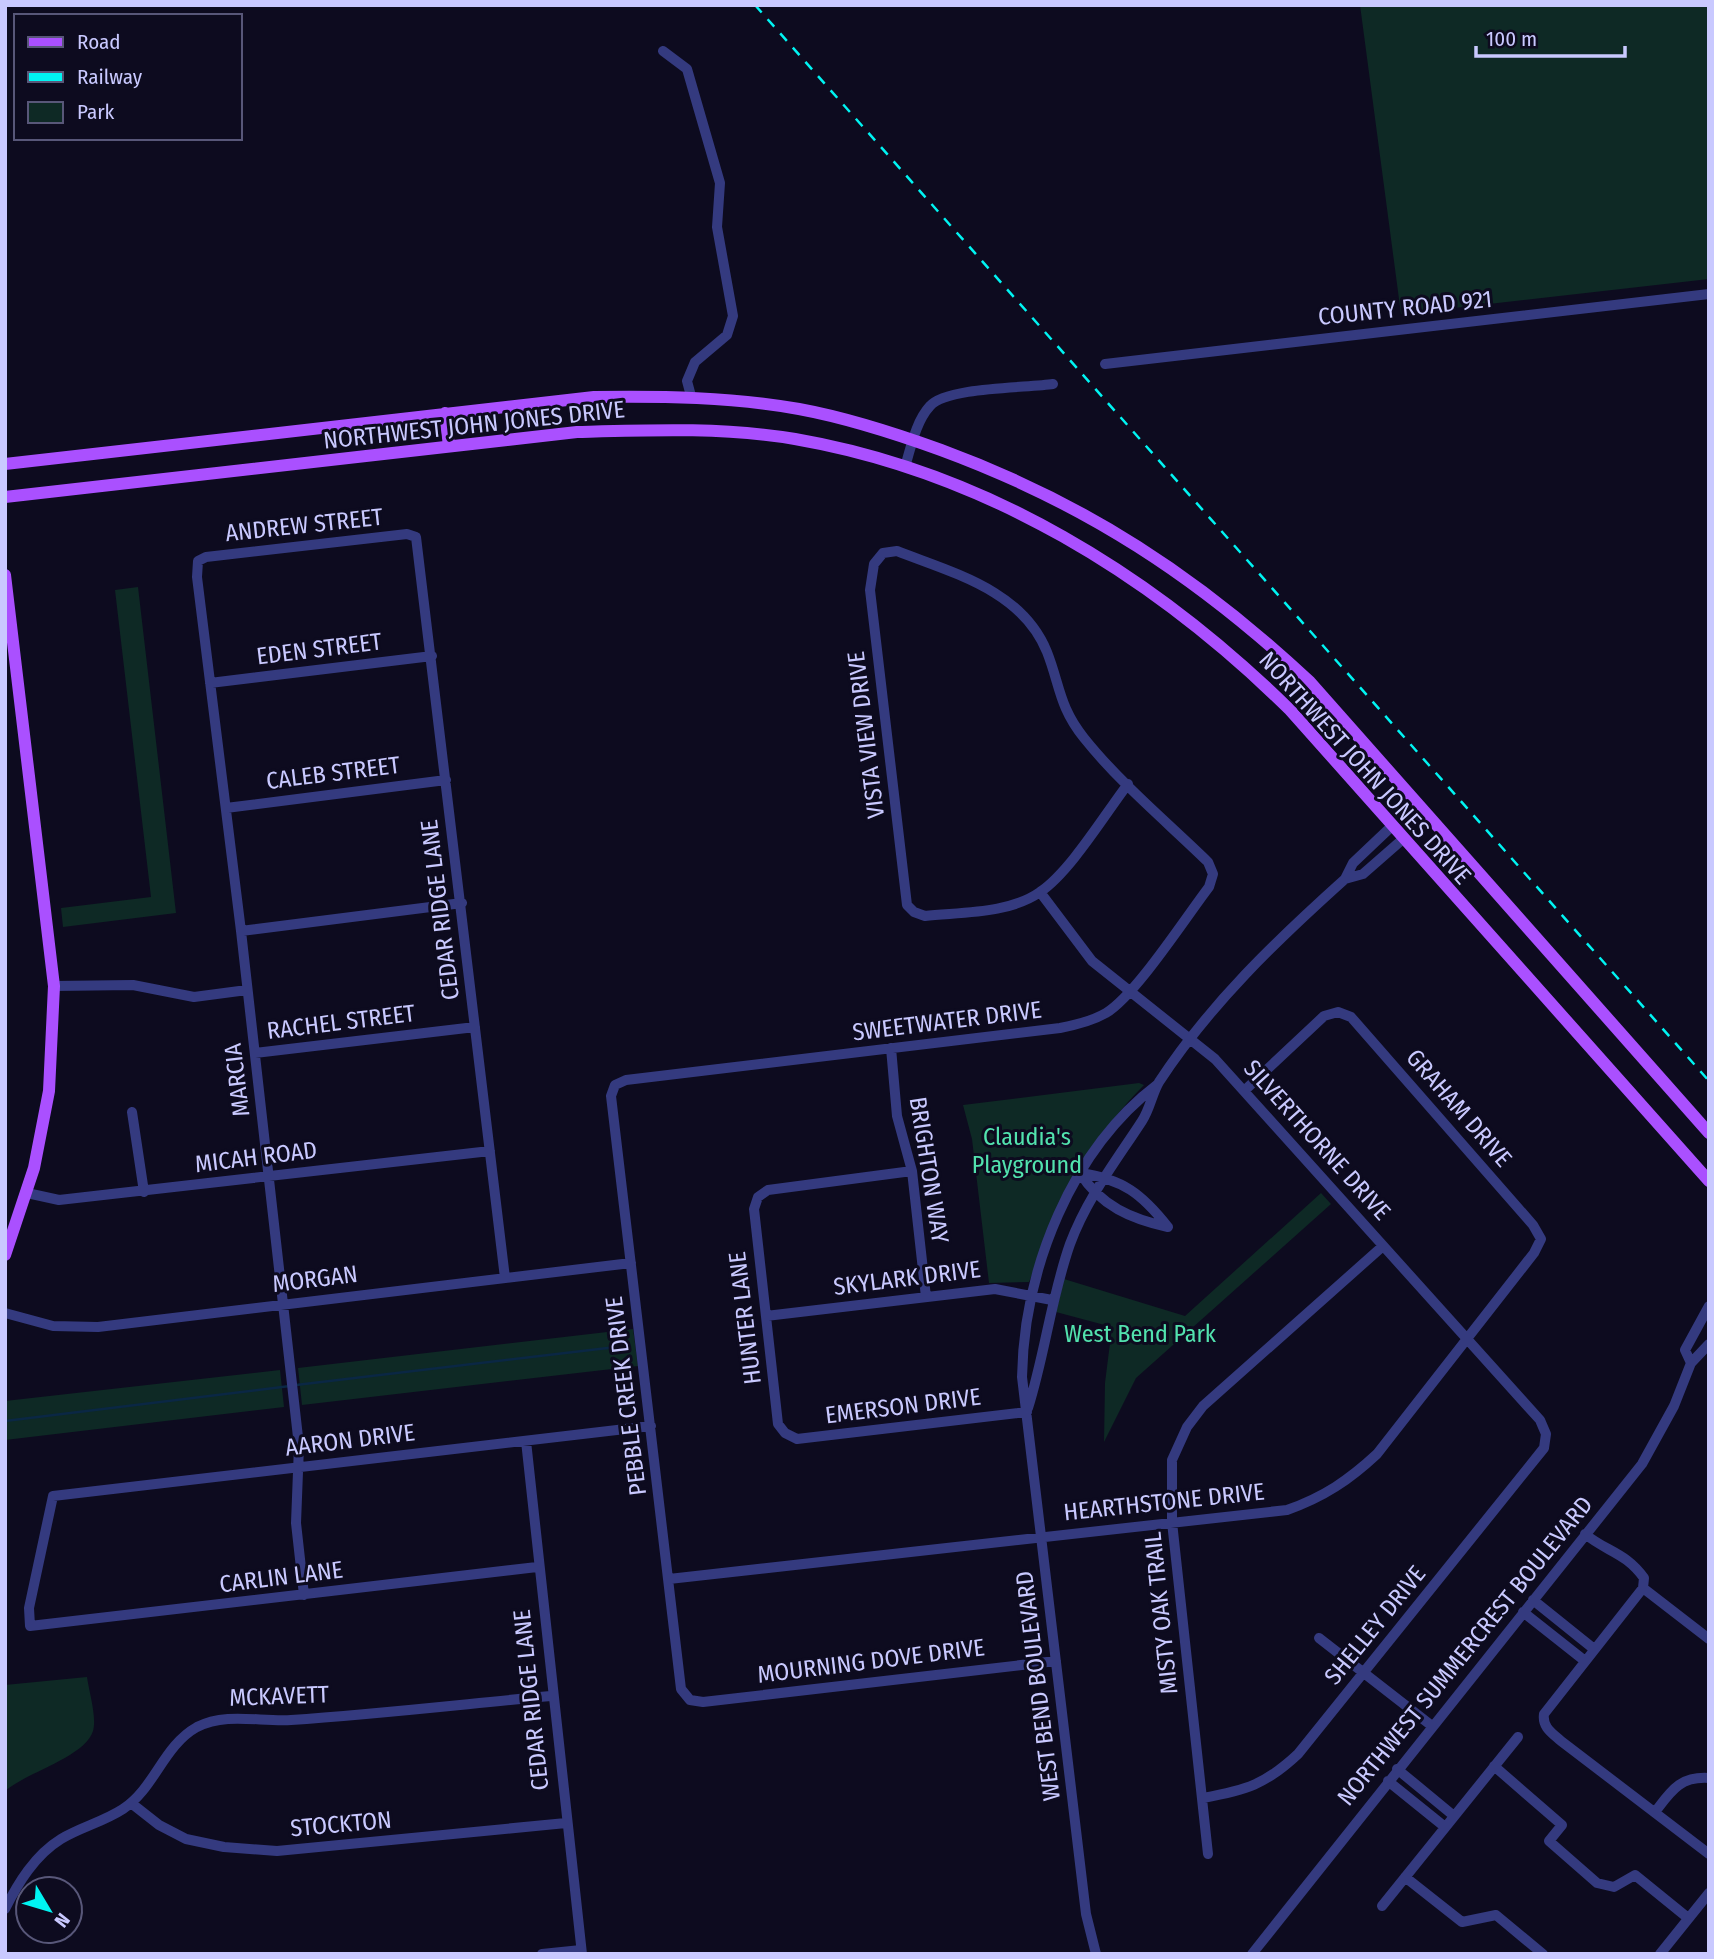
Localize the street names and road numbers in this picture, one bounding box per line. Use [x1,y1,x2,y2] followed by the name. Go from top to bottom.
[1317,285,1493,331] street label: COUNTY ROAD 921
[322,395,626,455] street label: NORTHWEST JOHN JONES DRIVE
[224,503,384,547] street label: ANDREW STREET
[255,627,383,671] street label: EDEN STREET
[1253,646,1477,890] street label: NORTHWEST JOHN JONES DRIVE
[842,650,890,820] street label: VISTA VIEW DRIVE
[264,751,402,795] street label: CALEB STREET
[415,818,465,1002] street label: CEDAR RIDGE LANE
[851,995,1043,1047] street label: SWEETWATER DRIVE
[265,999,417,1045] street label: RACHEL STREET
[219,1041,255,1118] street label: MARCIA
[1401,1044,1517,1172] street label: GRAHAM DRIVE
[1238,1054,1396,1226] street label: SILVERTHORNE DRIVE
[904,1095,954,1245] street label: BRIGHTON WAY
[193,1136,319,1178] street label: MICAH ROAD
[723,1250,767,1386] street label: HUNTER LANE
[832,1255,982,1301] street label: SKYLARK DRIVE
[271,1260,359,1298] street label: MORGAN
[600,1295,652,1497] street label: PEBBLE CREEK DRIVE
[824,1383,982,1429] street label: EMERSON DRIVE
[284,1418,416,1462] street label: AARON DRIVE
[1062,1478,1266,1526] street label: HEARTHSTONE DRIVE
[1332,1491,1598,1811] street label: NORTHWEST SUMMERCREST BOULEVARD
[1139,1530,1183,1696] street label: MISTY OAK TRAIL
[218,1556,344,1598] street label: CARLIN LANE
[1319,1560,1431,1690] street label: SHELLEY DRIVE
[1010,1569,1066,1803] street label: WEST BEND BOULEVARD
[508,1608,554,1792] street label: CEDAR RIDGE LANE
[756,1633,986,1689] street label: MOURNING DOVE DRIVE
[229,1680,329,1712] street label: MCKAVETT
[289,1806,393,1842] street label: STOCKTON

